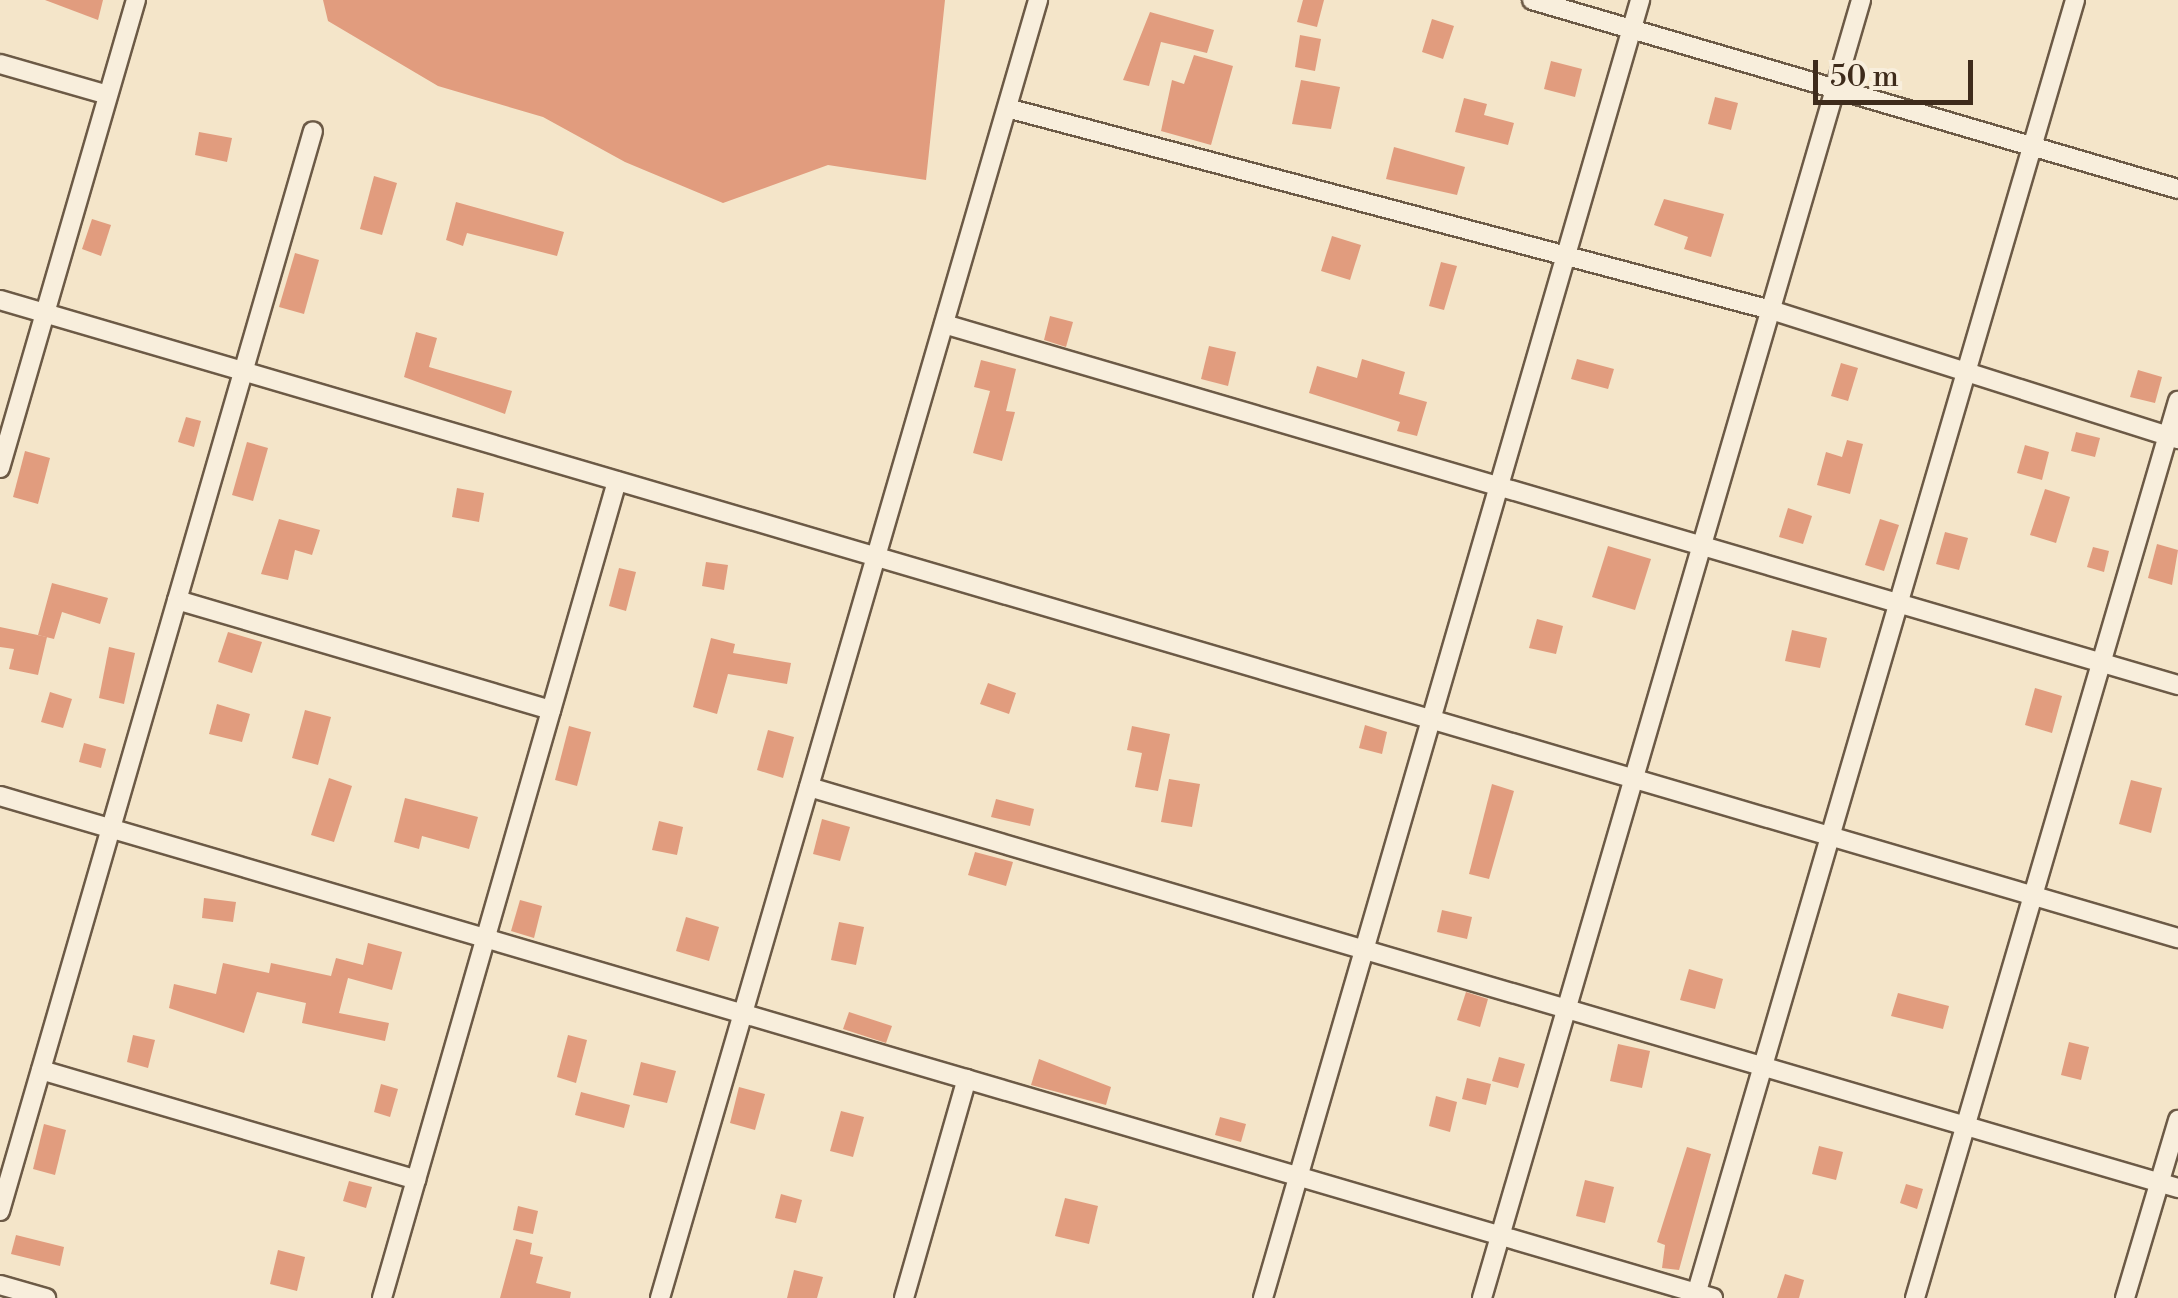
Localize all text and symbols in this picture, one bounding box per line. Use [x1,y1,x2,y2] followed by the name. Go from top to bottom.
[1818,40,1978,102] scale bar
[1830,58,1899,96] text: 50 m

